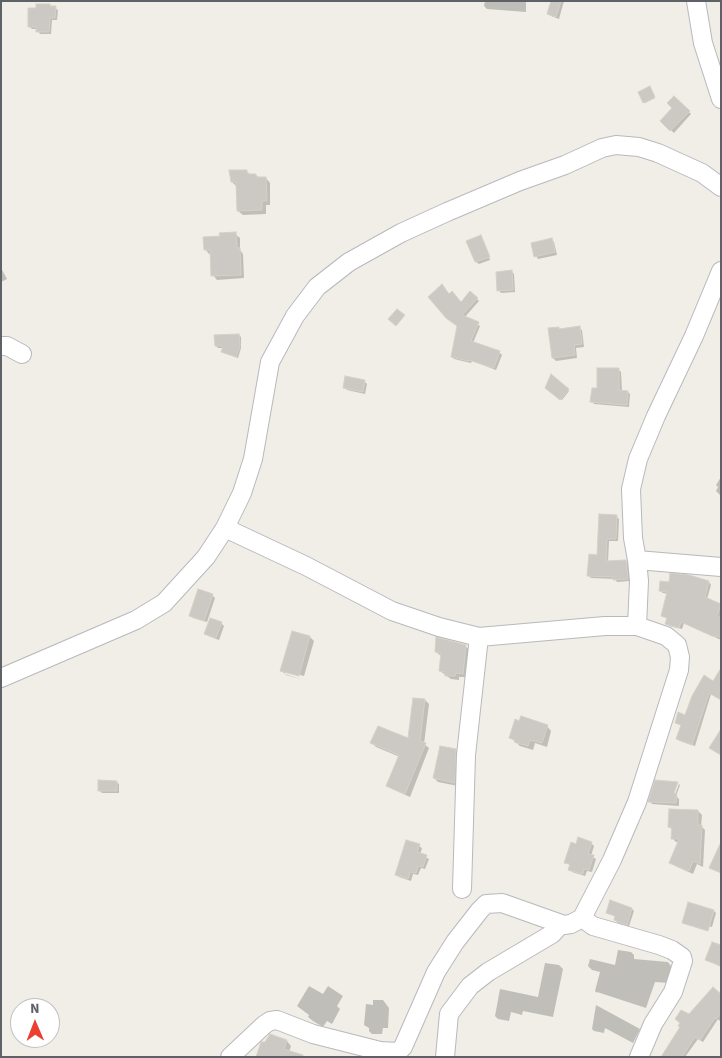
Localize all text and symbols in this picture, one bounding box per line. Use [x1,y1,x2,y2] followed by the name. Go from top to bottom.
[10,998,60,1048] north arrow
[30,999,40,1019] text: N

